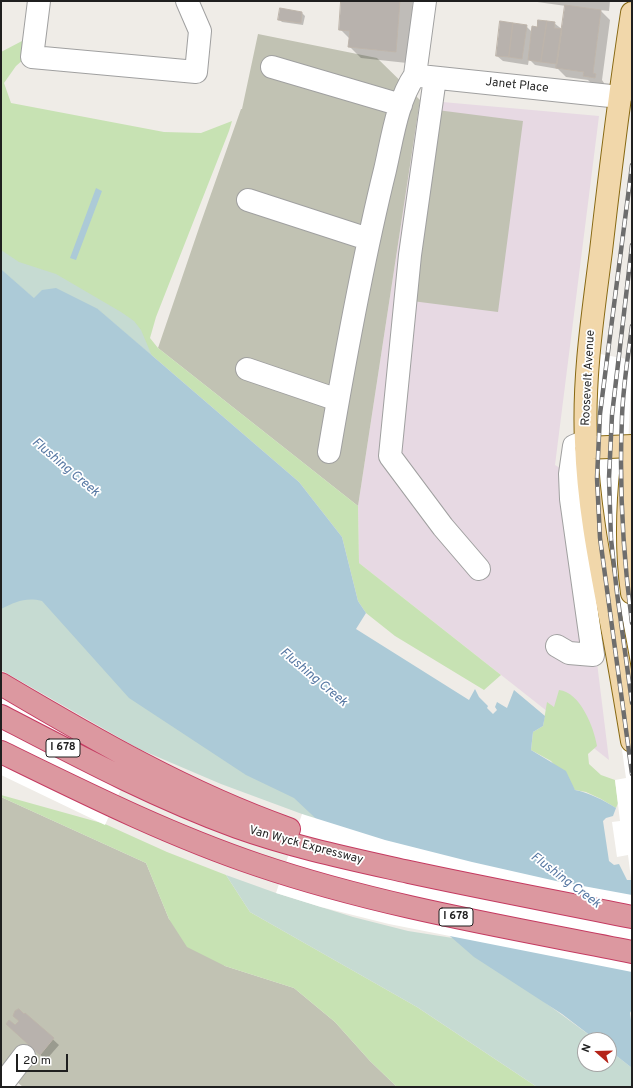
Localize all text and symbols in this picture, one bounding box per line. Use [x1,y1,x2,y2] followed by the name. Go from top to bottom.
[485,76,549,96] street label: Janet Place
[579,330,599,426] street label: Roosevelt Avenue
[28,435,102,501] water label: Flushing Creek
[276,645,350,711] water label: Flushing Creek
[46,739,80,757] road number: I 678
[247,824,365,868] street label: Van Wyck Expressway
[527,850,603,912] water label: Flushing Creek
[439,908,473,926] road number: I 678
[577,1032,617,1072] north arrow
[579,1042,595,1054] text: N
[18,1046,70,1072] scale bar
[23,1053,51,1069] text: 20 m

